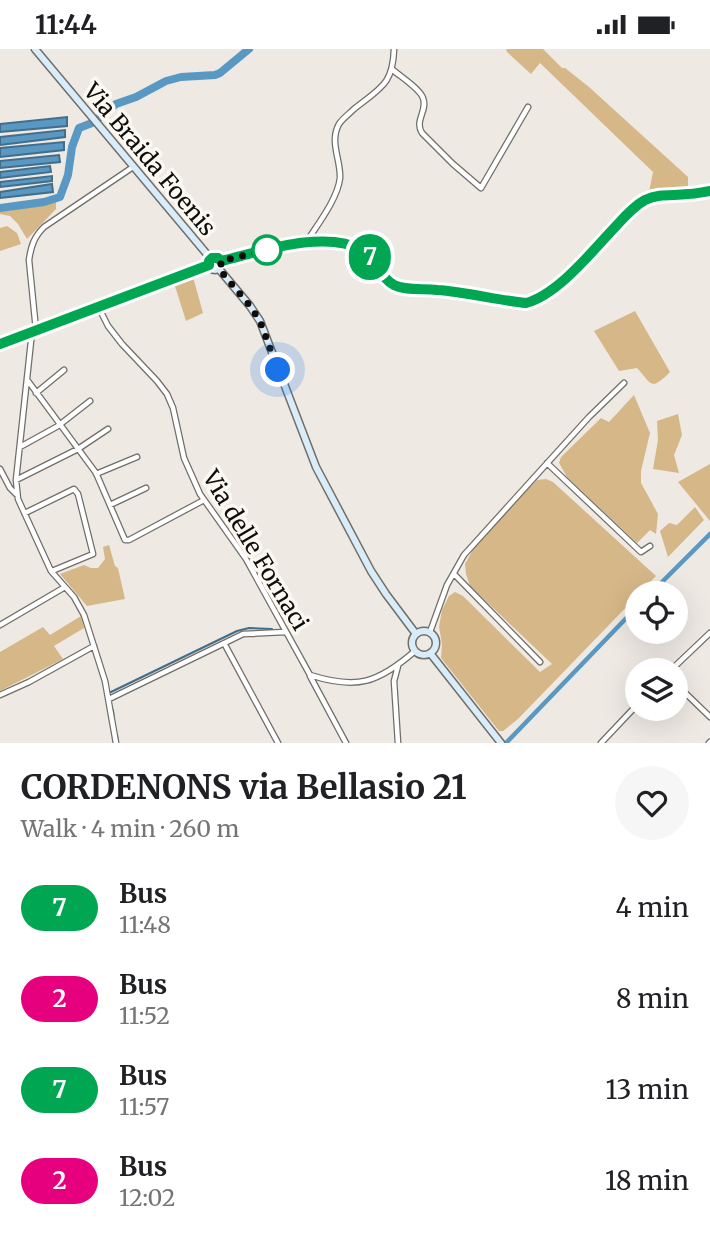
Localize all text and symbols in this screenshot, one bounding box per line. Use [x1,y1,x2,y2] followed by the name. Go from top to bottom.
[35,8,97,41] text: 11:44
[77,76,222,241] street label: Via Braida Foenis
[347,234,393,280] line badge: 7
[252,235,282,265] unlabelled marker
[363,241,377,272] text: 7
[260,352,295,387] your location
[196,464,315,635] street label: Via delle Fornaci
[625,581,688,721] map controls
[625,581,688,644] button: locate
[625,658,688,721] button: layers
[615,766,689,840] button: heart
[21,767,466,808] text: CORDENONS via Bellasio 21
[21,814,239,843] text: Walk · 4 min · 260 m
[119,877,167,910] text: Bus
[615,891,689,924] text: 4 min
[52,892,67,923] text: 7
[119,910,171,939] text: 11:48
[119,968,167,1001] text: Bus
[616,982,689,1015] text: 8 min
[52,983,67,1014] text: 2
[119,1001,170,1030] text: 11:52
[119,1059,167,1092] text: Bus
[605,1073,689,1106] text: 13 min
[52,1074,67,1105] text: 7
[119,1092,169,1121] text: 11:57
[119,1150,167,1183] text: Bus
[605,1164,689,1197] text: 18 min
[52,1165,67,1196] text: 2
[119,1183,175,1212] text: 12:02

